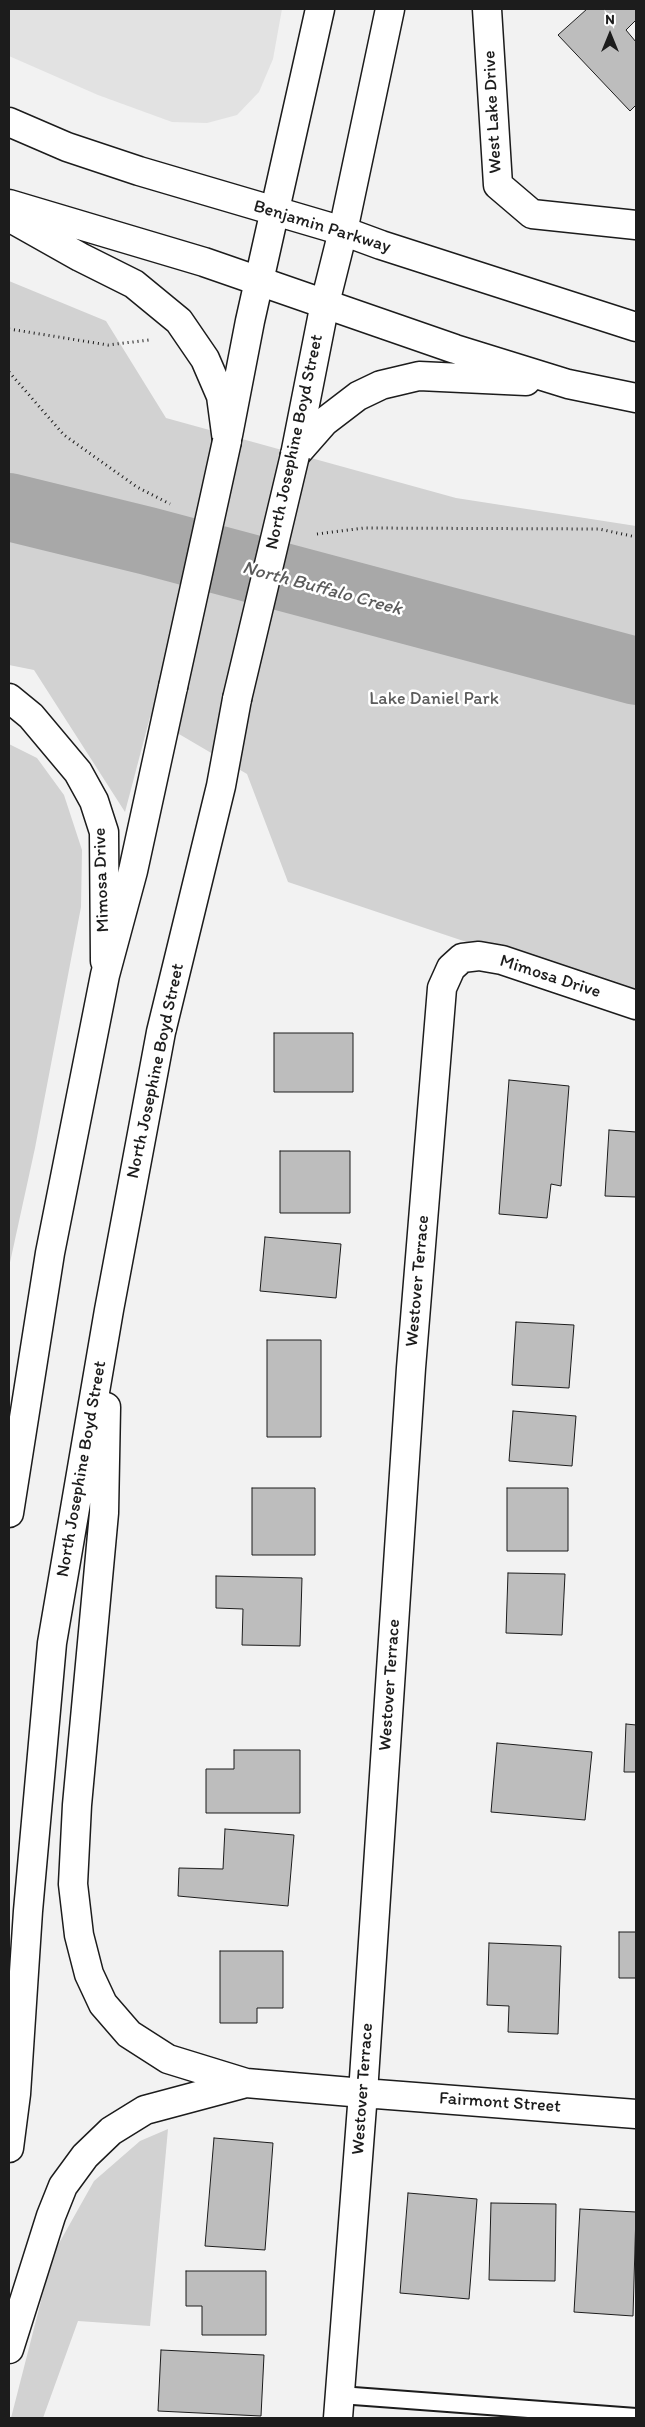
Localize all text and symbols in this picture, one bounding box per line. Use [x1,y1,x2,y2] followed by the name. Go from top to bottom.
[585,10,635,60] north arrow
[605,11,615,28] text: N
[479,50,507,174] street label: West Lake Drive
[251,196,393,258] street label: Benjamin Parkway
[262,332,328,552] street label: North Josephine Boyd Street
[240,557,404,621] water label: North Buffalo Creek
[369,688,499,710] park label: Lake Daniel Park
[89,827,115,933] street label: Mimosa Drive
[497,951,603,1003] street label: Mimosa Drive
[123,961,189,1181] street label: North Josephine Boyd Street
[401,1214,435,1348] street label: Westover Terrace
[52,1359,112,1579] street label: North Josephine Boyd Street
[375,1618,405,1752] street label: Westover Terrace
[348,2022,378,2156] street label: Westover Terrace
[438,2088,562,2118] street label: Fairmont Street

